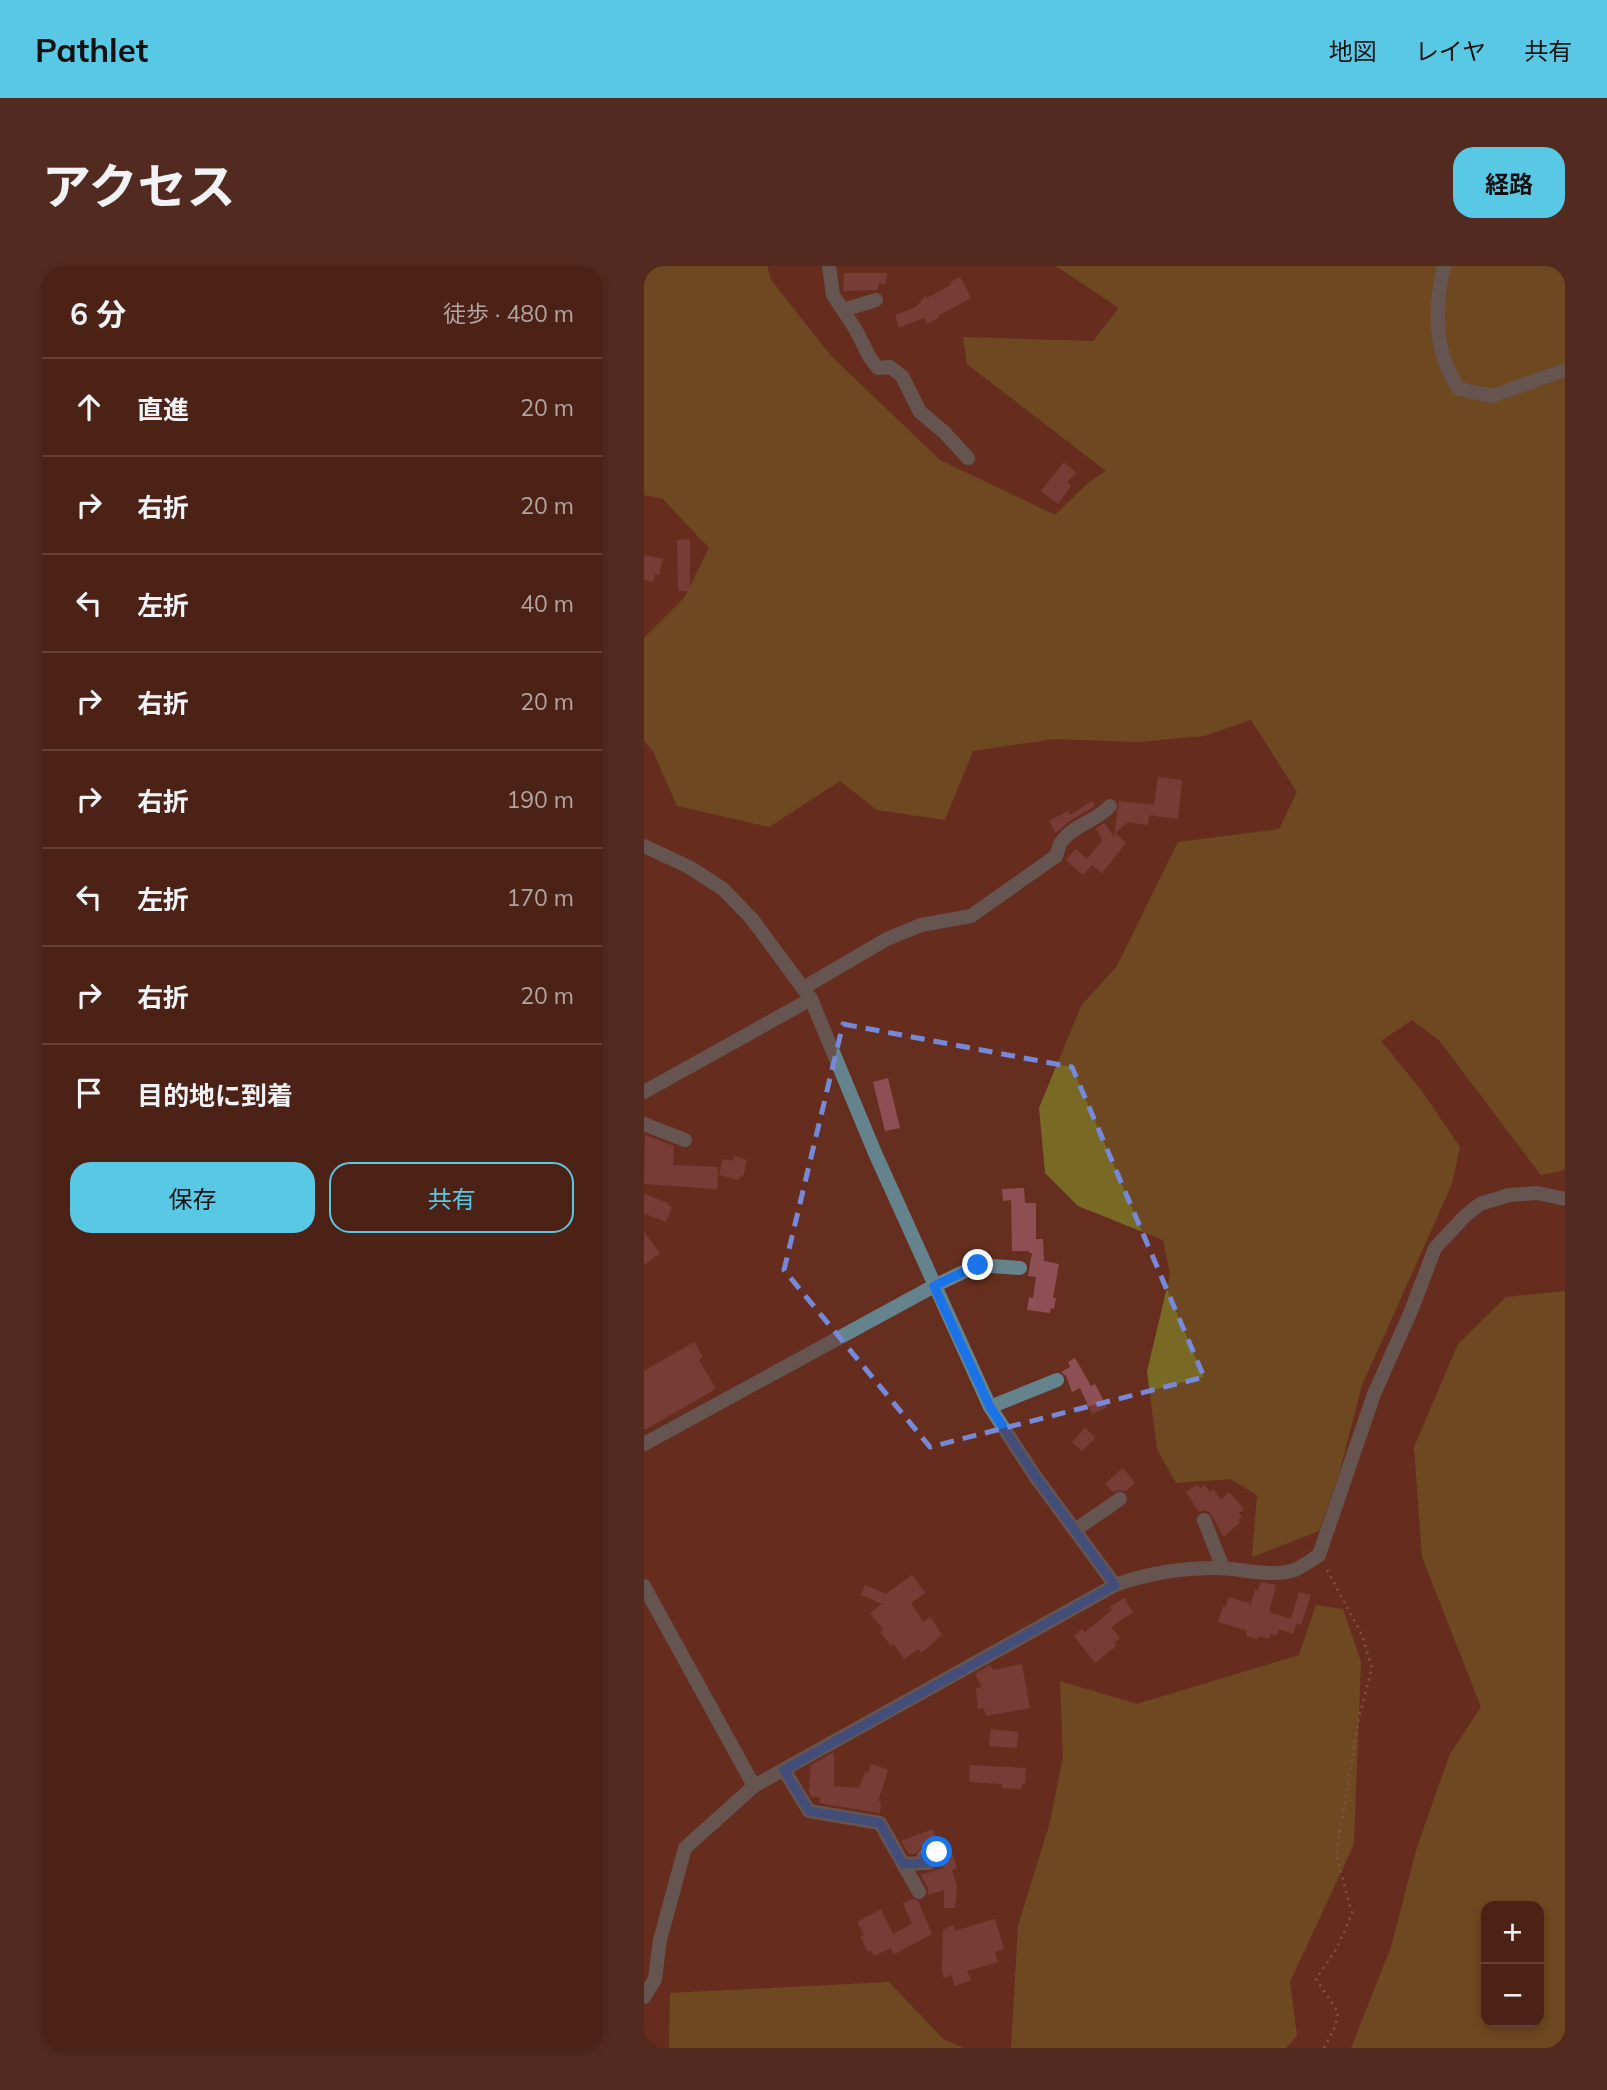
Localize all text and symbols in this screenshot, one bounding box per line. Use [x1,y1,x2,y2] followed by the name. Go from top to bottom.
[35,29,148,70] text: Pathlet
[1329,36,1377,66] text: 地図
[1415,36,1486,66] text: レイヤ
[1524,36,1572,66] text: 共有
[1453,147,1565,218] button: 経路
[42,155,236,216] text: アクセス
[70,295,126,333] text: 6 分
[443,299,574,328] text: 徒歩 · 480 m
[70,388,108,426] icon: ahead
[137,393,189,426] text: 直進
[520,393,574,422] text: 20 m
[70,486,108,524] icon: right
[137,491,189,524] text: 右折
[520,491,574,520] text: 20 m
[70,584,108,622] icon: left
[137,589,189,622] text: 左折
[520,589,574,618] text: 40 m
[70,682,108,720] icon: right
[137,687,189,720] text: 右折
[520,687,574,716] text: 20 m
[70,780,108,818] icon: right
[137,785,189,818] text: 右折
[506,785,574,814] text: 190 m
[70,878,108,916] icon: left
[137,883,189,916] text: 左折
[506,883,574,912] text: 170 m
[70,976,108,1014] icon: right
[137,981,189,1014] text: 右折
[520,981,574,1010] text: 20 m
[70,1074,108,1112] icon: arrive
[137,1079,293,1112] text: 目的地に到着
[70,1162,315,1233] button: 保存
[329,1162,574,1233] button: 共有
[962,1249,993,1280] route end
[921,1836,952,1867] route start
[1481,1901,1544,2027] map controls
[1481,1901,1544,1964] button: +
[1481,1964,1544,2027] button: −

